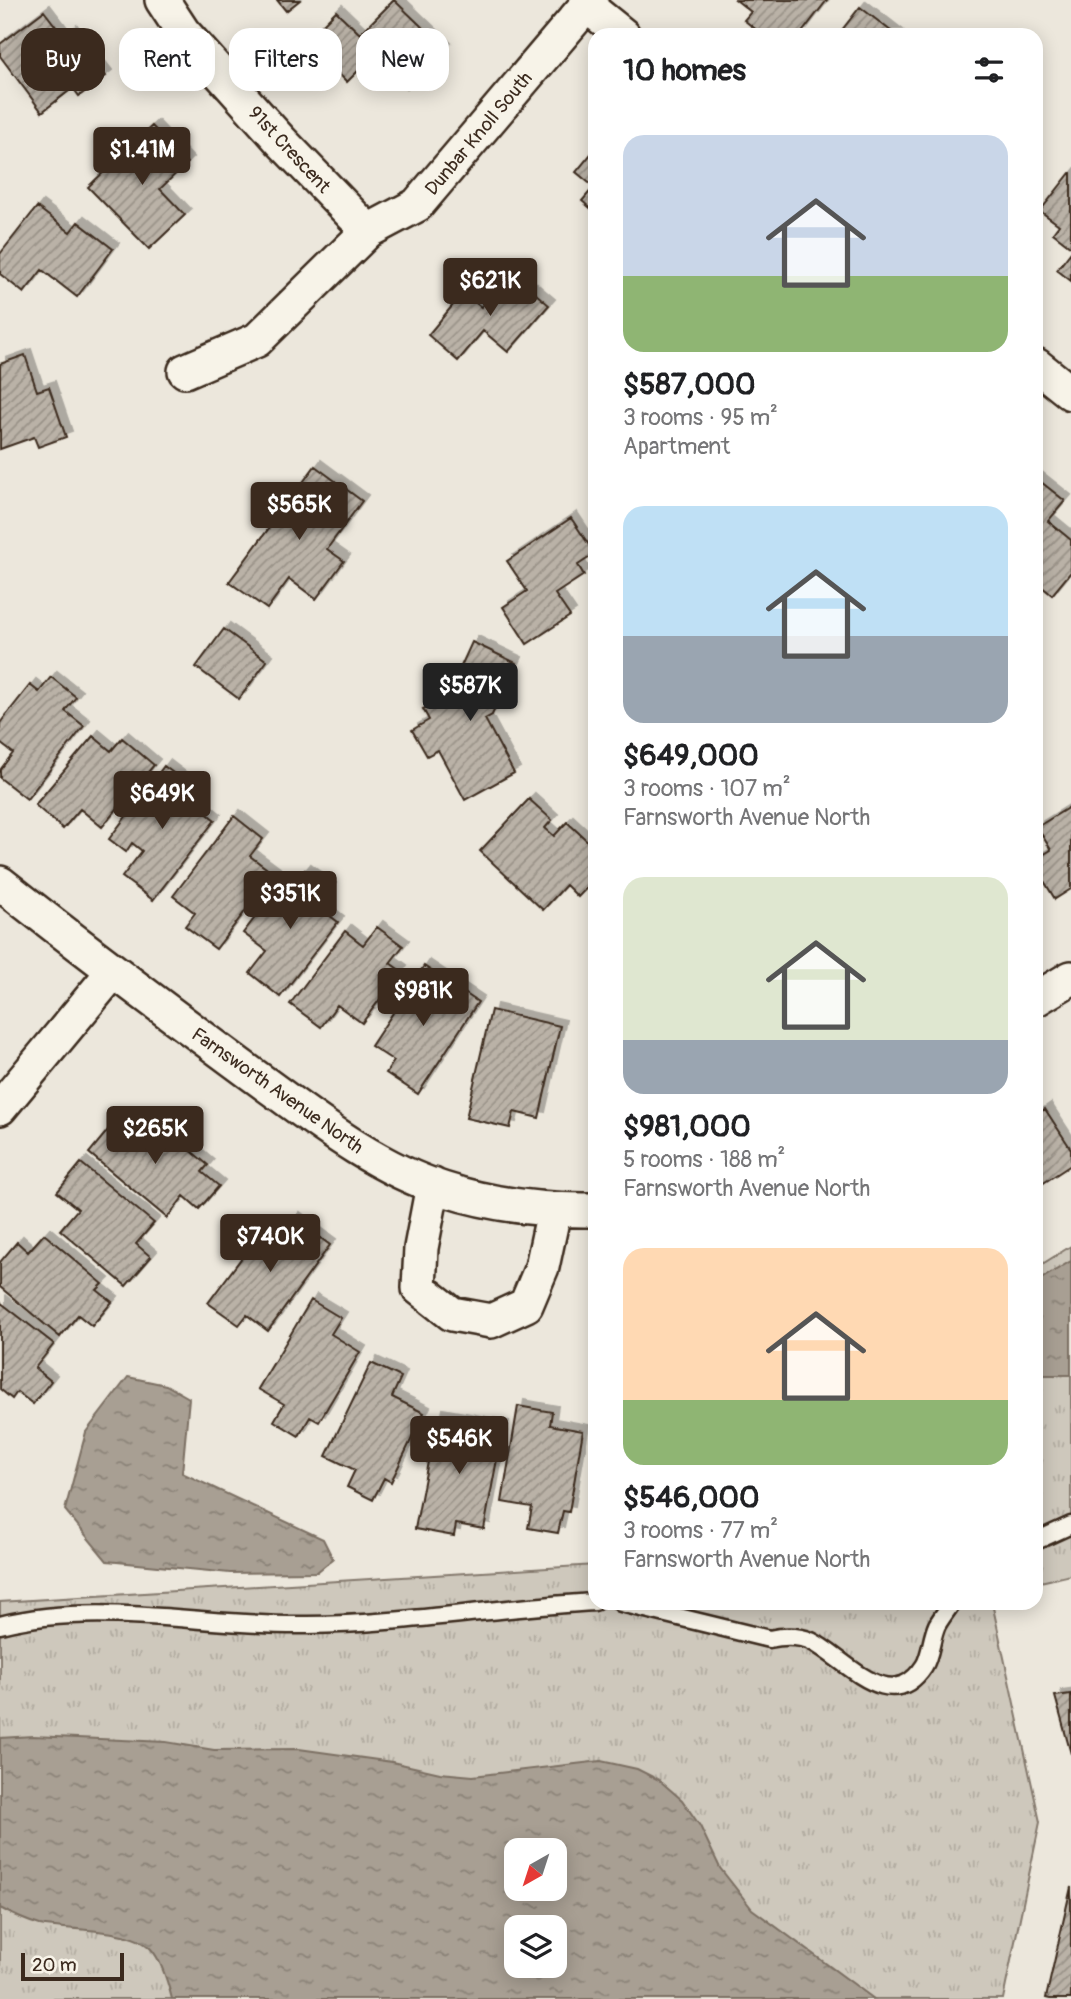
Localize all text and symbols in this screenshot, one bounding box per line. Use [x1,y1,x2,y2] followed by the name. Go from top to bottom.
[21,28,105,91] chip: Buy
[119,28,215,91] chip: Rent
[229,28,342,91] chip: Filters
[356,28,449,91] chip: New
[970,51,1008,89] icon: filters
[623,52,746,89] text: 10 homes
[420,67,538,200] street label: Dunbar Knoll South
[243,101,336,198] street label: 91st Crescent
[85,128,199,187] pin: $1.41M
[109,135,175,164] text: $1.41M
[753,180,879,306] icon: home
[441,258,539,318] pin: $621K
[459,266,521,295] text: $621K
[623,366,756,403] text: $587,000
[623,403,778,432] text: 3 rooms · 95 m²
[623,432,730,461] text: Apartment
[250,482,348,542] pin: $565K
[267,490,331,519] text: $565K
[753,551,879,677] icon: home
[421,664,519,723] pin: $587K
[439,671,501,700] text: $587K
[623,737,759,774] text: $649,000
[113,772,211,831] pin: $649K
[623,774,791,803] text: 3 rooms · 107 m²
[130,779,194,808] text: $649K
[623,803,870,832] text: Farnsworth Avenue North
[241,872,339,931] pin: $351K
[260,879,320,908] text: $351K
[753,922,879,1048] icon: home
[374,968,472,1028] pin: $981K
[394,976,452,1005] text: $981K
[187,1022,368,1159] street label: Farnsworth Avenue North
[106,1106,204,1166] pin: $265K
[623,1108,751,1145] text: $981,000
[122,1114,188,1143] text: $265K
[623,1145,785,1174] text: 5 rooms · 188 m²
[623,1174,870,1203] text: Farnsworth Avenue North
[221,1214,319,1274] pin: $740K
[236,1222,304,1251] text: $740K
[753,1293,879,1419] icon: home
[410,1416,508,1476] pin: $546K
[426,1424,492,1453] text: $546K
[623,1479,759,1516] text: $546,000
[623,1516,778,1545] text: 3 rooms · 77 m²
[623,1545,870,1574] text: Farnsworth Avenue North
[504,1838,567,1900] north arrow
[504,1838,567,1978] map controls
[504,1915,567,1978] button: layers
[21,1950,124,1982] scale bar
[32,1953,77,1977] text: 20 m

